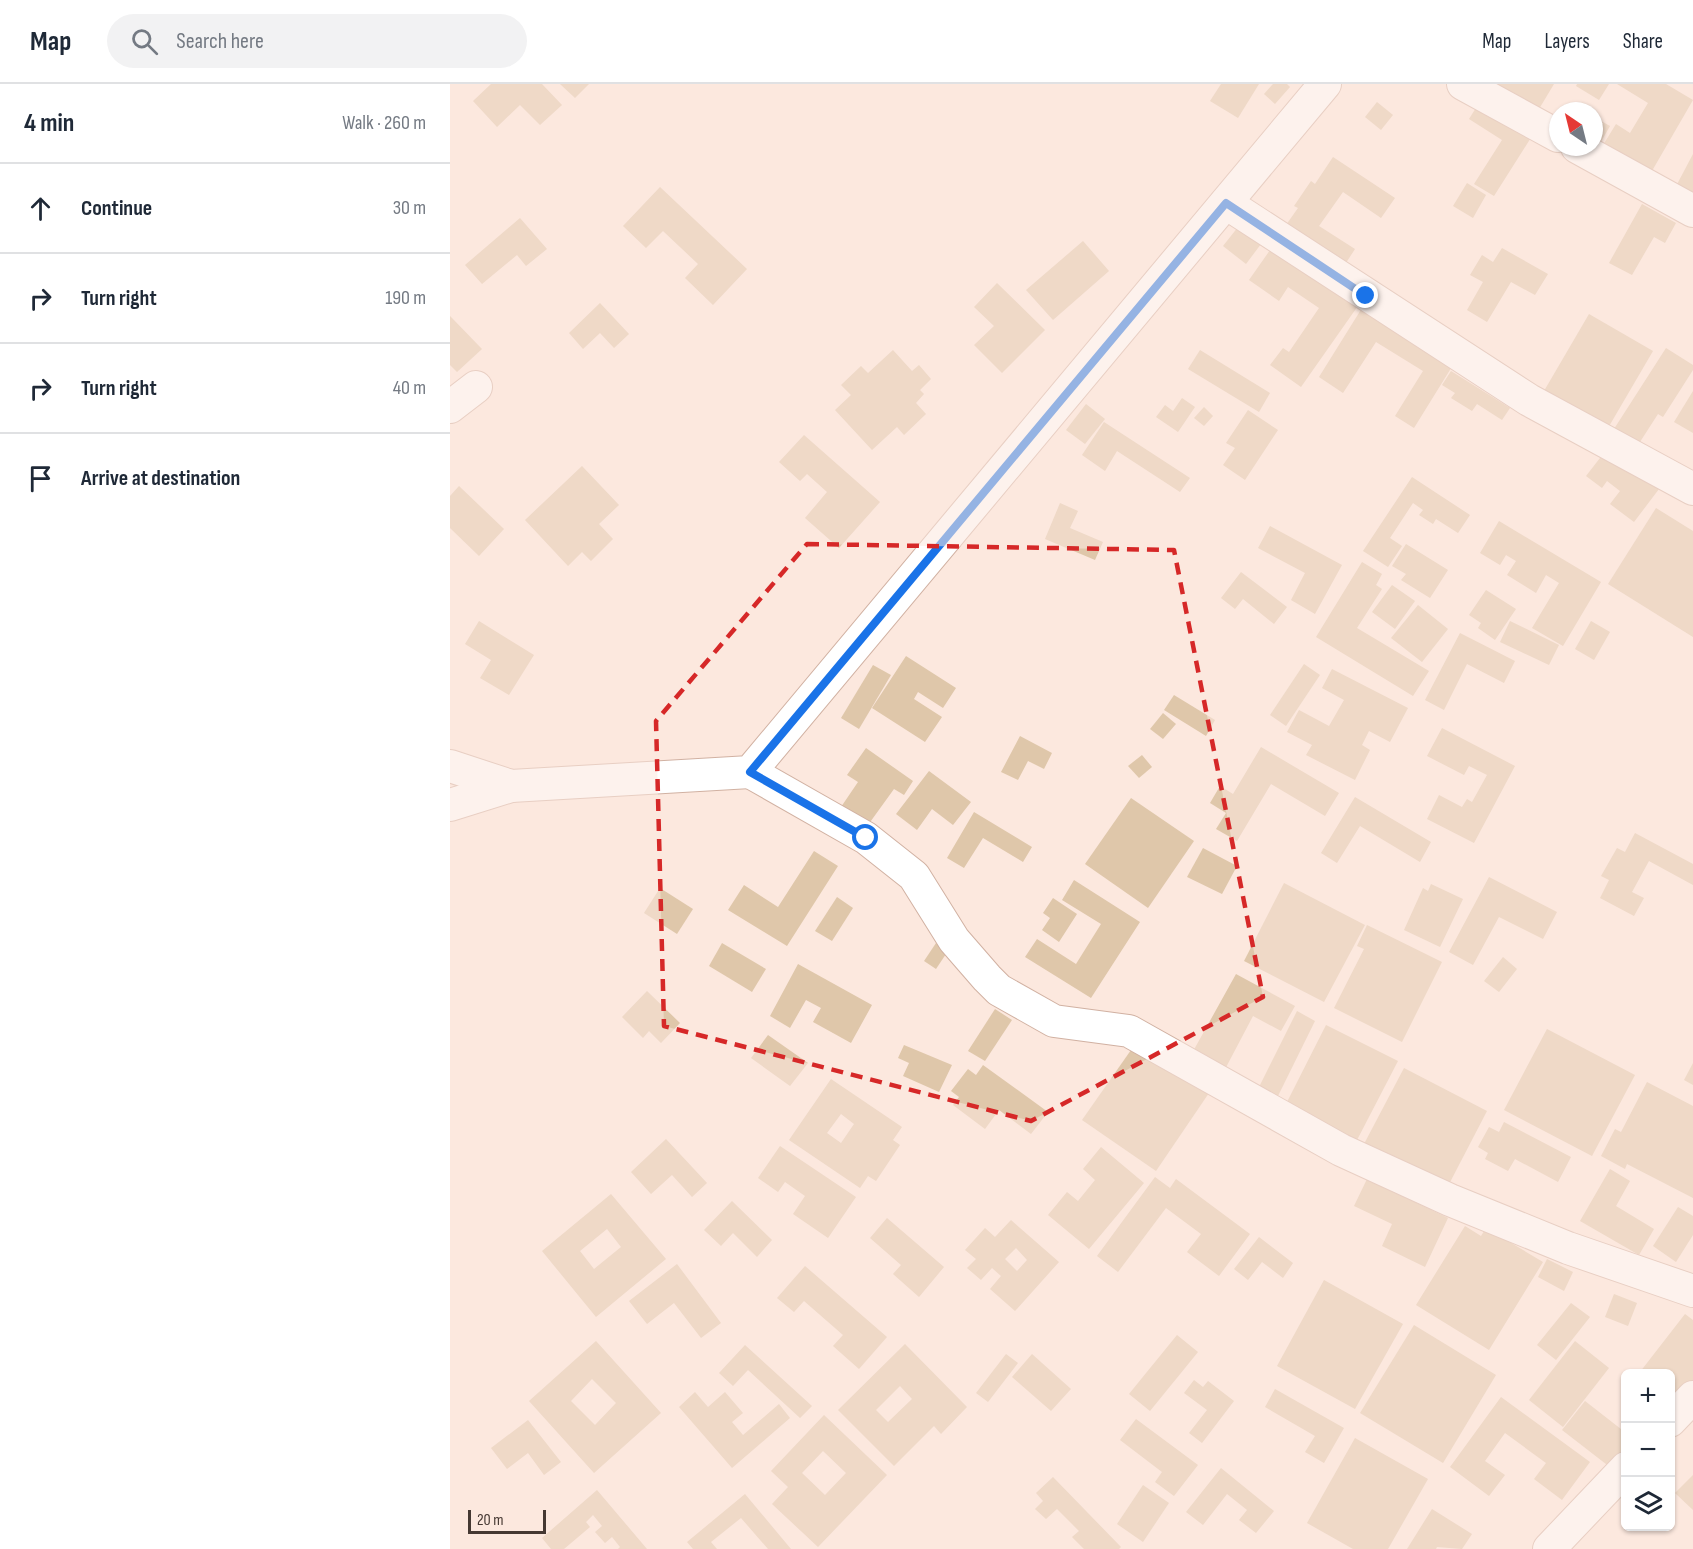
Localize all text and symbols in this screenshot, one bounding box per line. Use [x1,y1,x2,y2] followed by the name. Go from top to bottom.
[107,14,527,68] search box
[30,25,71,58] text: Map
[128,25,161,58] icon: search
[176,28,264,55] text: Search here
[1482,29,1511,54] text: Map
[1544,29,1590,54] text: Layers
[1623,29,1663,54] text: Share
[1549,102,1603,156] north arrow
[24,108,74,139] text: 4 min
[342,111,426,135] text: Walk · 260 m
[24,192,57,225] icon: ahead
[81,195,152,222] text: Continue
[393,196,426,220] text: 30 m
[24,282,57,315] icon: right
[1352,282,1378,308] route end
[81,285,157,312] text: Turn right
[385,286,426,310] text: 190 m
[24,372,57,405] icon: right
[81,375,157,402] text: Turn right
[393,376,426,400] text: 40 m
[24,462,57,495] icon: arrive
[81,465,240,492] text: Arrive at destination
[852,824,878,850] route start
[1621,1369,1675,1531] map controls
[1621,1369,1675,1423] button: +
[1621,1423,1675,1477] button: −
[1621,1477,1675,1531] button: layers
[468,1507,546,1534] scale bar
[477,1511,504,1530] text: 20 m

